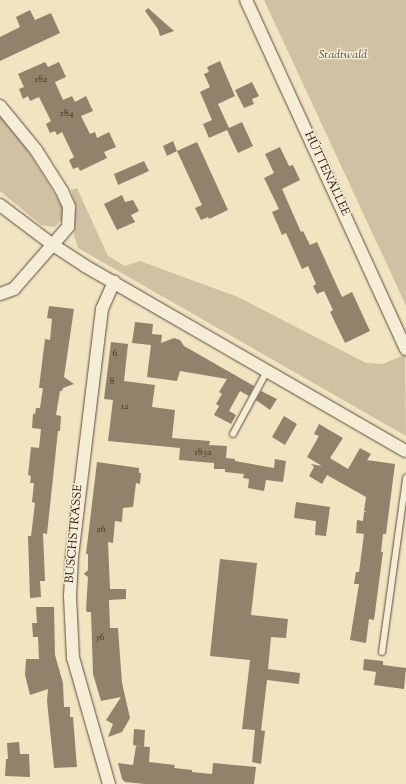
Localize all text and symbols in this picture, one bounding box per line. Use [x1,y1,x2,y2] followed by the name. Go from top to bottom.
[319,49,367,63] park label: Stadtwald
[35,74,47,86] house number: 182
[60,108,74,120] house number: 184
[300,129,352,219] street label: HÜTTENALLEE
[113,348,117,360] house number: 6
[110,376,114,388] house number: 8
[121,401,129,413] house number: 12
[194,447,212,459] house number: 183a
[64,484,86,584] street label: BUSCHSTRASSE
[96,524,106,536] house number: 26
[96,632,104,644] house number: 36

